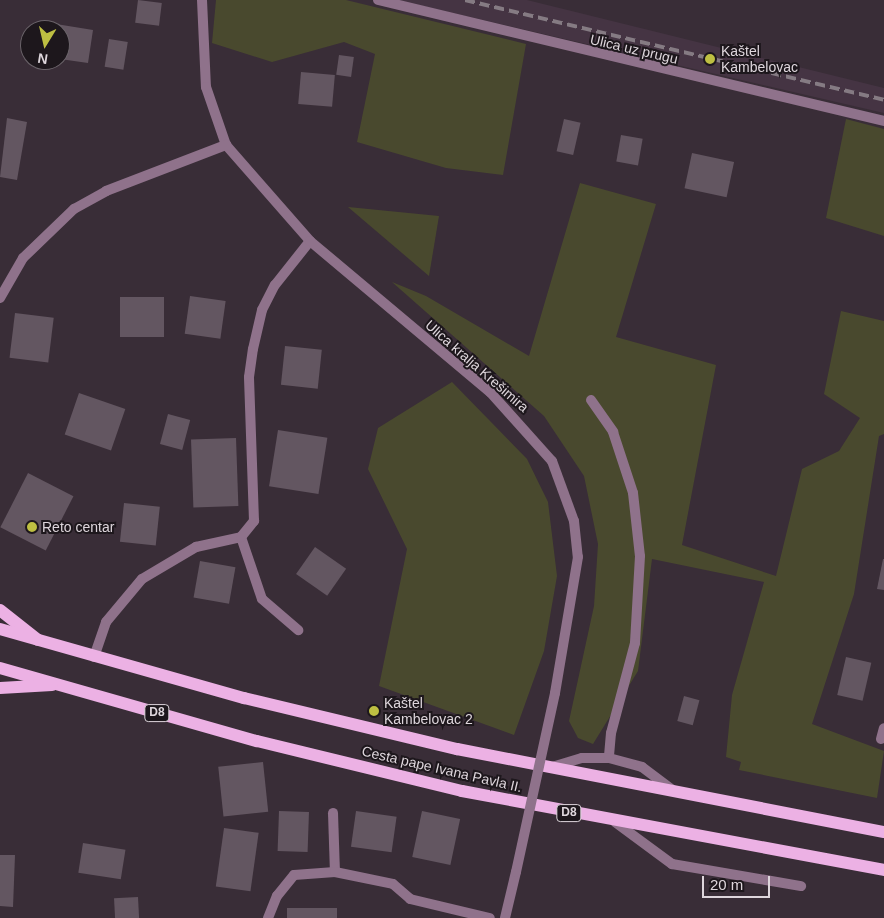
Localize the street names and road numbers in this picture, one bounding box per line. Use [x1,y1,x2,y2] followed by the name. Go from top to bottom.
[589,31,679,67] street label: Ulica uz prugu
[422,317,532,415] street label: Ulica kralja Krešimira
[143,704,171,722] road number: D8
[360,742,524,796] street label: Cesta pape Ivana Pavla II.
[555,804,583,822] road number: D8

